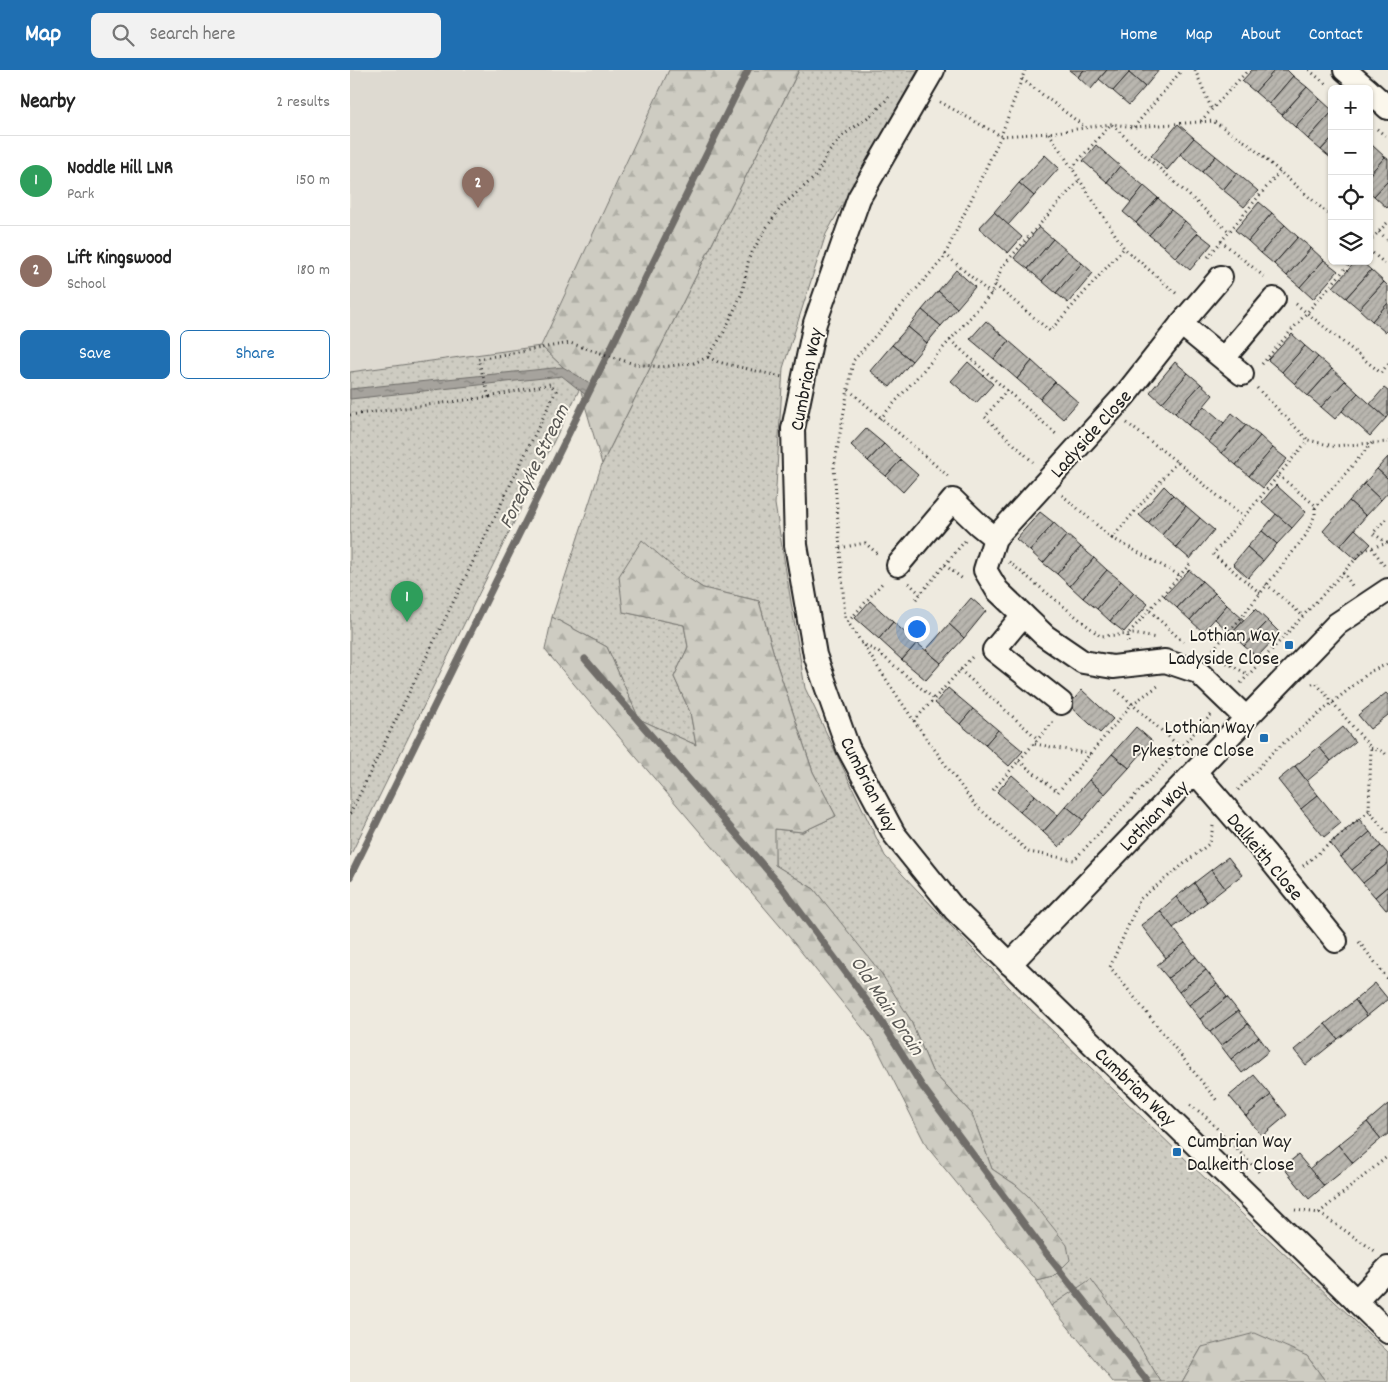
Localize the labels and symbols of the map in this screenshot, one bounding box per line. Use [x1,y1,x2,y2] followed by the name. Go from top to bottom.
[462,167,494,208] pin: 2
[784,325,832,433] street label: Cumbrian Way
[1045,384,1140,485] street label: Ladyside Close
[493,400,579,535] water label: Foredyke Stream
[391,581,423,622] pin: 1
[904,616,930,642] your location
[1168,623,1280,674] place label: Lothian Way Ladyside Close
[1283,639,1295,651] marker: Lothian Way Ladyside Close
[1132,715,1255,766] place label: Lothian Way Pykestone Close
[1258,732,1270,744] marker: Lothian Way Pykestone Close
[831,733,904,839] street label: Cumbrian Way
[1114,775,1197,859] street label: Lothian Way
[1219,808,1309,908] street label: Dalkeith Close
[841,951,931,1063] water label: Old Main Drain
[1087,1042,1182,1135] street label: Cumbrian Way
[1187,1129,1294,1180] place label: Cumbrian Way Dalkeith Close
[1171,1146,1183,1158] marker: Cumbrian Way Dalkeith Close

